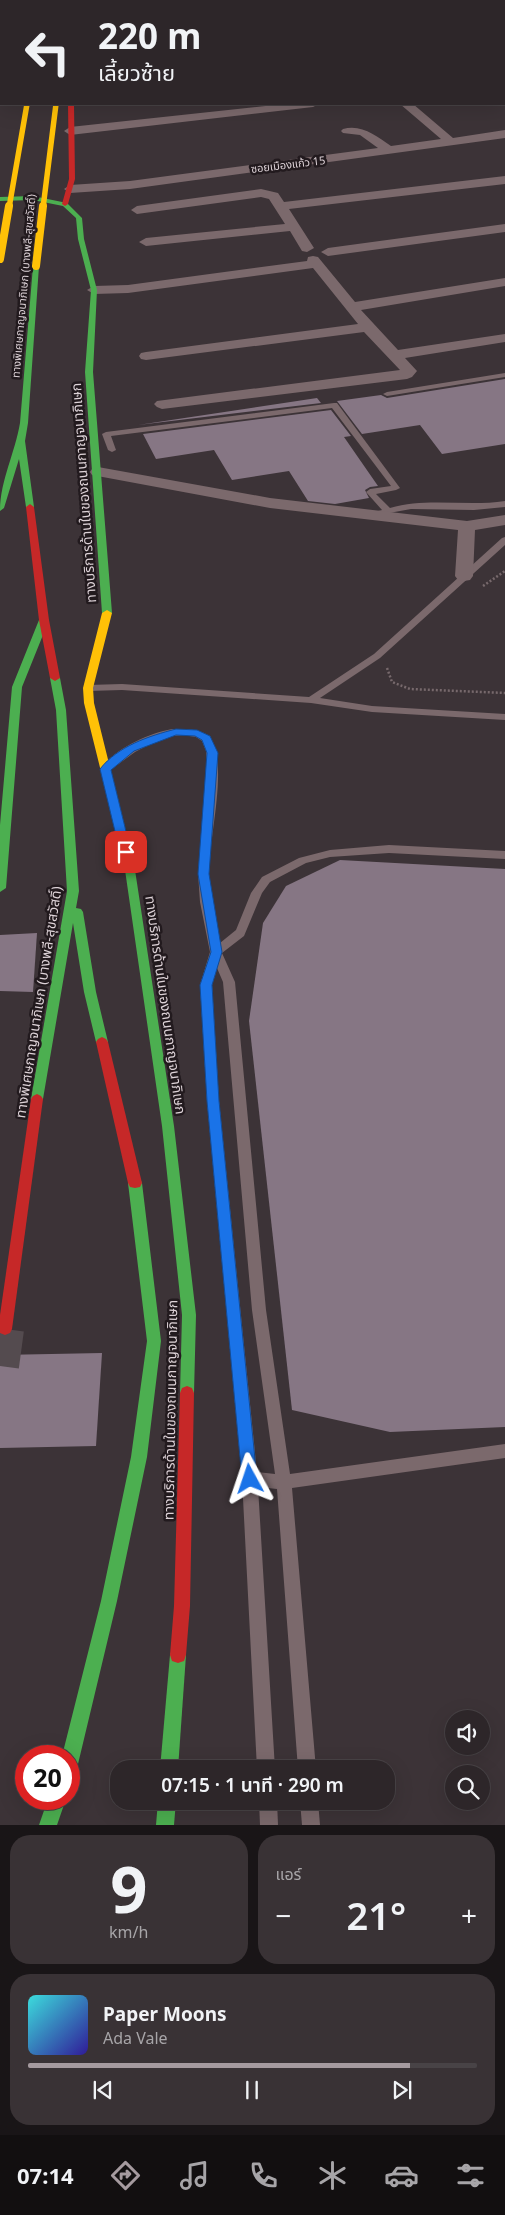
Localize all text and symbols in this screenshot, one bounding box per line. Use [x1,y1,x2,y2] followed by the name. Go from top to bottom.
[98,12,201,59] text: 220 m
[15,20,80,85] icon: left
[98,57,175,87] text: เลี้ยวซ้าย
[250,152,326,176] street label: ซอยเมืองแก้ว 15
[7,194,39,378] street label: ทางพิเศษกาญจนาภิเษก (บางพลี-สุขสวัสดิ์)
[66,382,100,604] street label: ทางบริการด้านในของถนนกาญจนาภิเษก
[105,831,147,873] pin
[112,838,140,866] icon: arrive
[10,885,66,1119] street label: ทางพิเศษกาญจนาภิเษก (บางพลี-สุขสวัสดิ์)
[141,895,191,1115] street label: ทางบริการด้านในของถนนกาญจนาภิเษก
[159,1300,181,1520] street label: ทางบริการด้านในของถนนกาญจนาภิเษก
[223,1452,275,1504] position arrow
[445,1710,490,1810] map controls
[445,1710,490,1755] button: sound
[15,1745,80,1810] speed limit sign: 20
[445,1765,490,1810] button: search
[161,1772,344,1798] text: 07:15 · 1 นาที · 290 m
[110,1844,147,1932] text: 9
[276,1863,301,1885] text: แอร์
[346,1889,406,1941] text: 21°
[276,1896,292,1934] text: −
[461,1896,477,1934] text: +
[109,1921,148,1943] text: km/h
[103,2001,227,2027] text: Paper Moons
[103,2027,168,2049] text: Ada Vale
[89,2076,117,2104] icon: previous
[238,2076,266,2104] icon: pause
[388,2076,416,2104] icon: next
[108,2158,143,2193] icon: directions
[177,2158,212,2193] icon: music
[246,2158,281,2193] icon: phone
[315,2158,350,2193] icon: climate
[384,2158,419,2193] icon: car
[453,2158,488,2193] icon: filters
[17,2160,74,2190] text: 07:14

